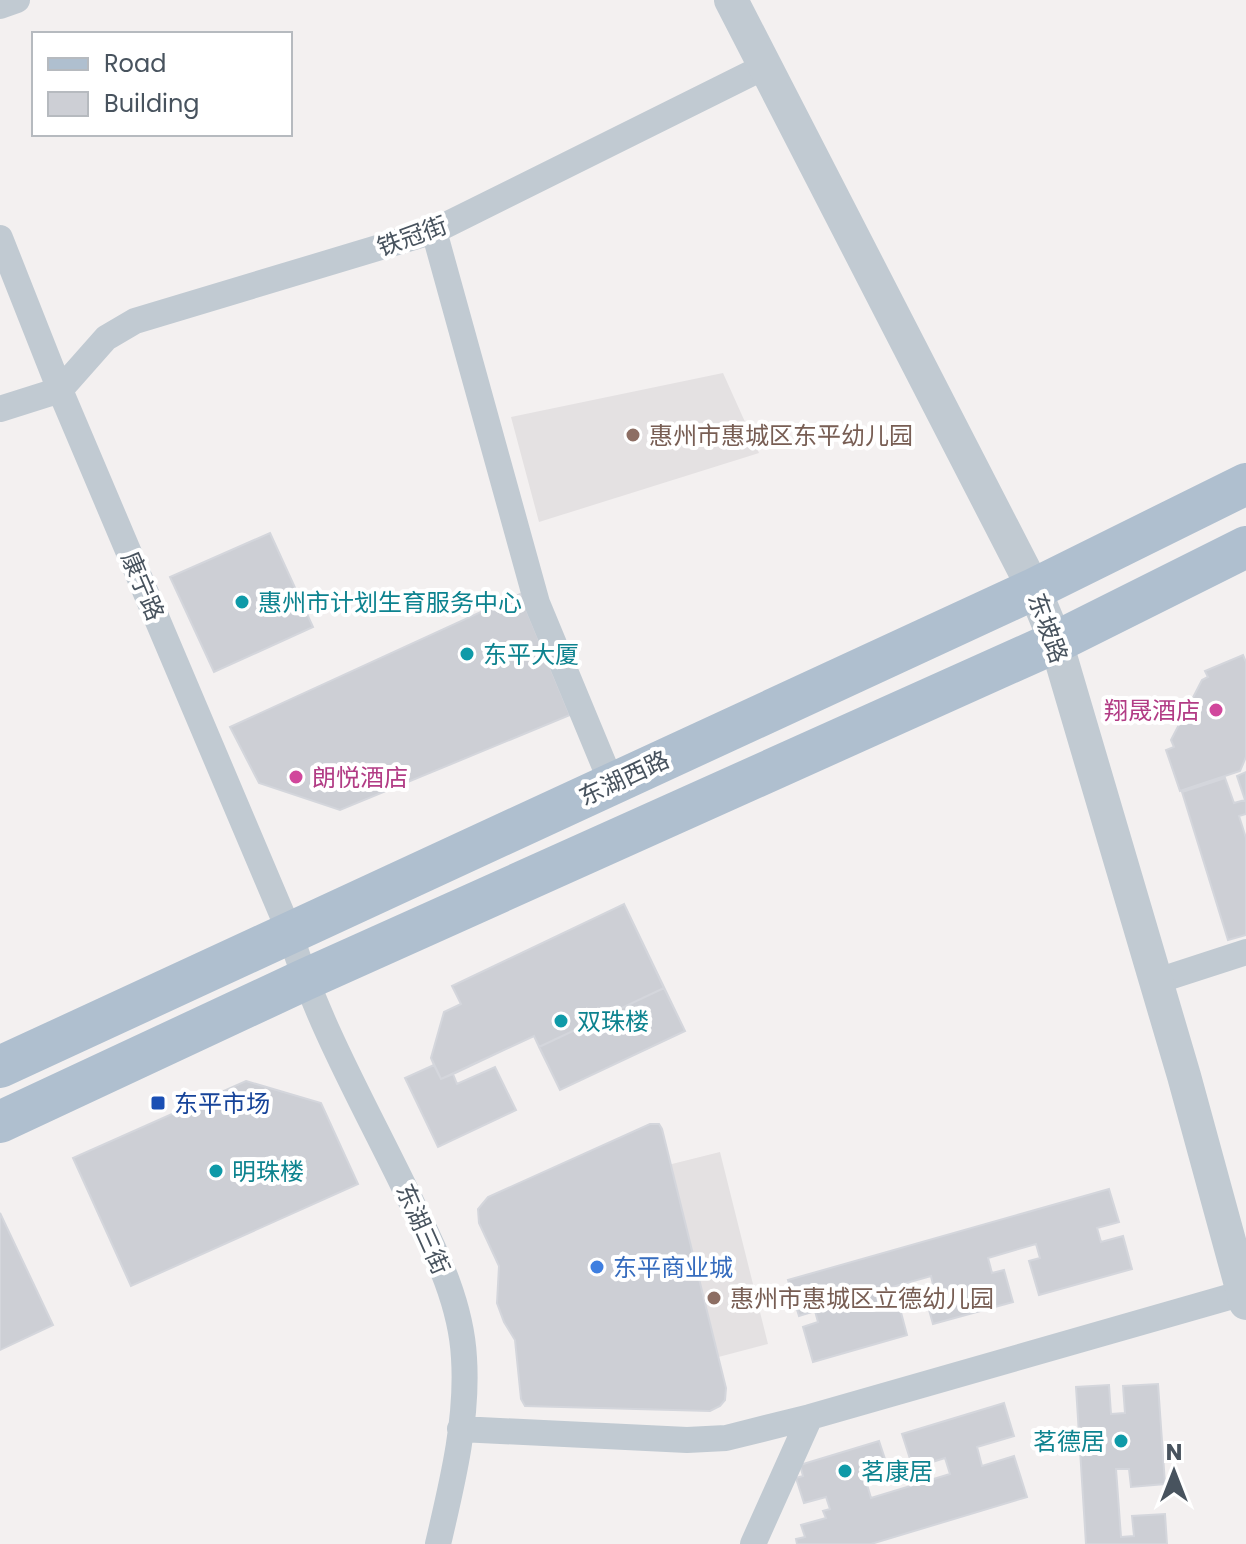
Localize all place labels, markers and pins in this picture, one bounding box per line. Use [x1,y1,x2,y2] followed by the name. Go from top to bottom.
[649,419,913,452] place label: 惠州市惠城区东平幼儿园
[624,426,642,444] marker: 惠州市惠城区东平幼儿园
[258,586,522,619] place label: 惠州市计划生育服务中心
[233,593,251,611] marker: 惠州市计划生育服务中心
[483,638,579,671] place label: 东平大厦
[458,645,476,663] marker: 东平大厦
[1104,694,1200,727] place label: 翔晟酒店
[1207,701,1225,719] marker: 翔晟酒店
[312,761,408,794] place label: 朗悦酒店
[287,768,305,786] marker: 朗悦酒店
[577,1005,649,1038] place label: 双珠楼
[552,1012,570,1030] marker: 双珠楼
[174,1087,270,1120] place label: 东平市场
[149,1094,167,1112] marker: 东平市场
[232,1155,304,1188] place label: 明珠楼
[207,1162,225,1180] marker: 明珠楼
[613,1251,733,1284] place label: 东平商业城
[588,1258,606,1276] marker: 东平商业城
[730,1282,994,1315] place label: 惠州市惠城区立德幼儿园
[705,1289,723,1307] marker: 惠州市惠城区立德幼儿园
[1033,1425,1105,1458] place label: 茗德居
[1112,1432,1130,1450] marker: 茗德居
[861,1455,933,1488] place label: 茗康居
[836,1462,854,1480] marker: 茗康居

